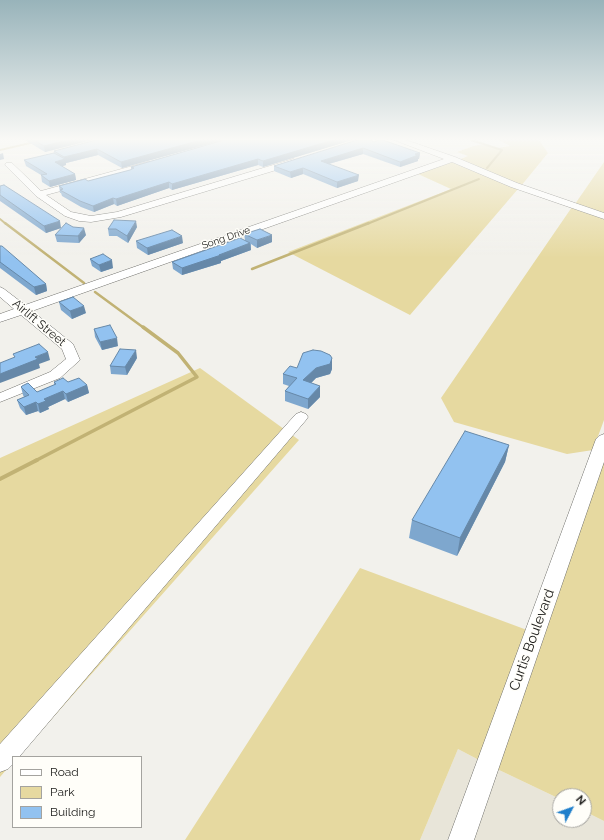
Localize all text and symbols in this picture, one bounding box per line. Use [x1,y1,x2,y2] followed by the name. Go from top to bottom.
[200,224,252,252] street label: Song Drive
[9,297,69,349] street label: Airlift Street
[506,587,558,693] street label: Curtis Boulevard
[12,756,142,828] legend
[50,765,79,779] text: Road
[50,785,75,799] text: Park
[552,788,592,828] north arrow
[573,793,588,808] text: N
[50,805,96,819] text: Building

